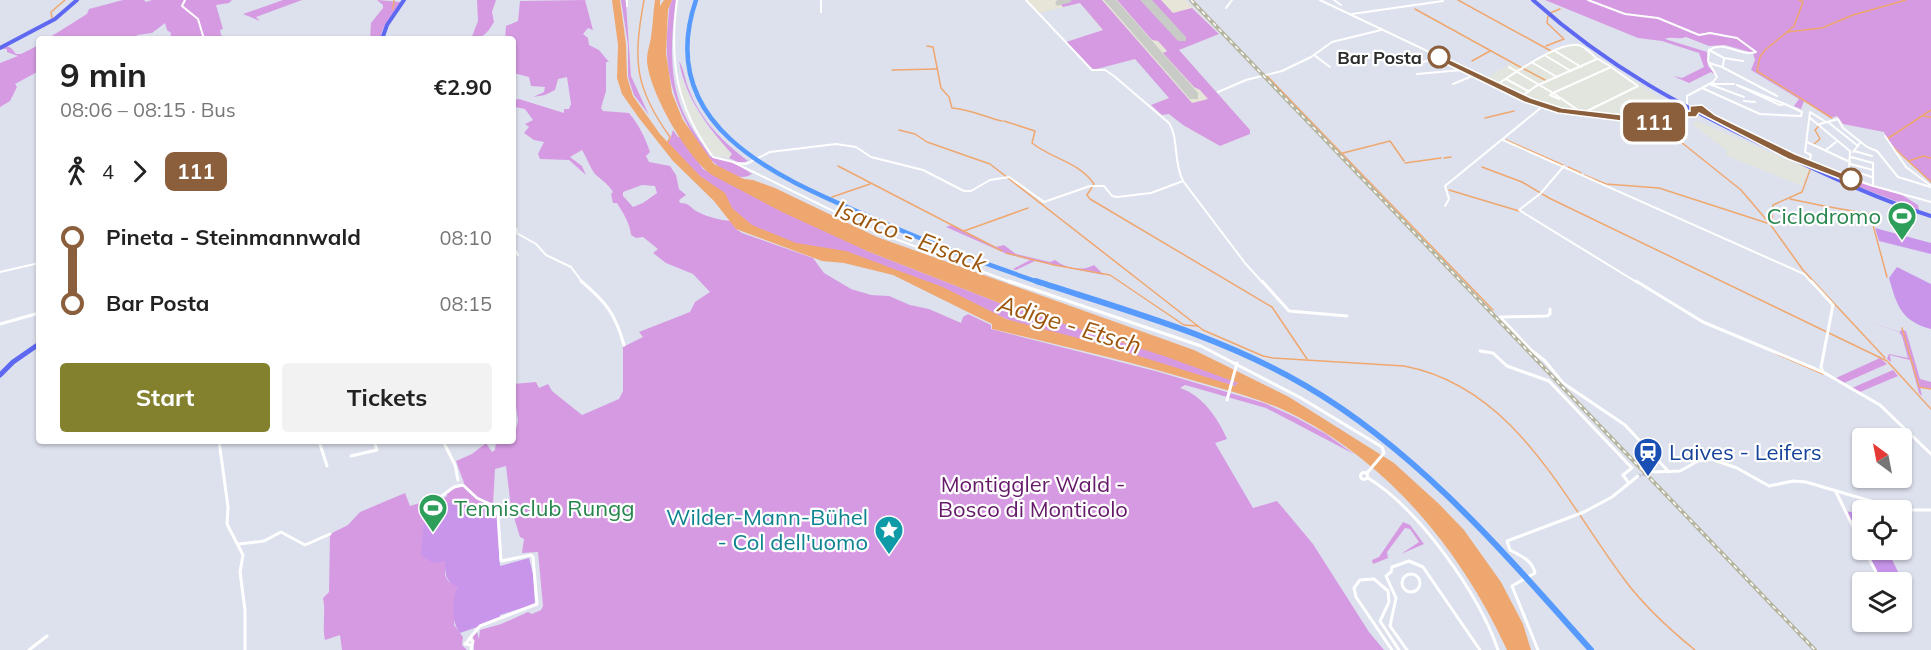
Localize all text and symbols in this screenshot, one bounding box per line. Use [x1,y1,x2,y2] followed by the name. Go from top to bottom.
[1337,46,1422,69] place label: Bar Posta
[1428,46,1450,68] marker: Bar Posta
[60,54,147,95] text: 9 min
[434,73,492,101] text: €2.90
[60,97,236,122] text: 08:06 – 08:15 · Bus
[1620,102,1688,142] line badge: 111
[1635,109,1673,135] text: 111
[60,155,93,188] icon: walk
[123,155,156,188] icon: forward
[177,158,215,184] text: 111
[102,159,114,184] text: 4
[1840,168,1862,190] unlabelled marker
[831,193,991,279] water label: Isarco - Eisack
[1886,200,1918,242] sports icon: Ciclodromo
[1767,202,1881,230] place label: Ciclodromo
[106,223,361,251] text: Pineta - Steinmannwald
[439,225,492,250] text: 08:10
[994,288,1145,360] water label: Adige - Etsch
[106,289,210,317] text: Bar Posta
[439,291,492,316] text: 08:15
[60,363,270,432] button: Start
[282,363,492,432] button: Tickets
[1852,428,1912,488] north arrow
[1852,428,1912,632] map controls
[1632,436,1664,478] station icon: Laives - Leifers
[1669,438,1822,466] place label: Laives - Leifers
[938,470,1128,523] park label: Montiggler Wald - Bosco di Monticolo
[417,492,449,534] sports icon: Tennisclub Rungg
[454,494,635,522] place label: Tennisclub Rungg
[1852,500,1912,560] button: locate
[666,503,868,556] place label: Wilder-Mann-Bühel - Col dell'uomo
[873,514,905,556] place icon: Wilder-Mann-Bühel - Col dell'uomo
[1852,572,1912,632] button: layers

